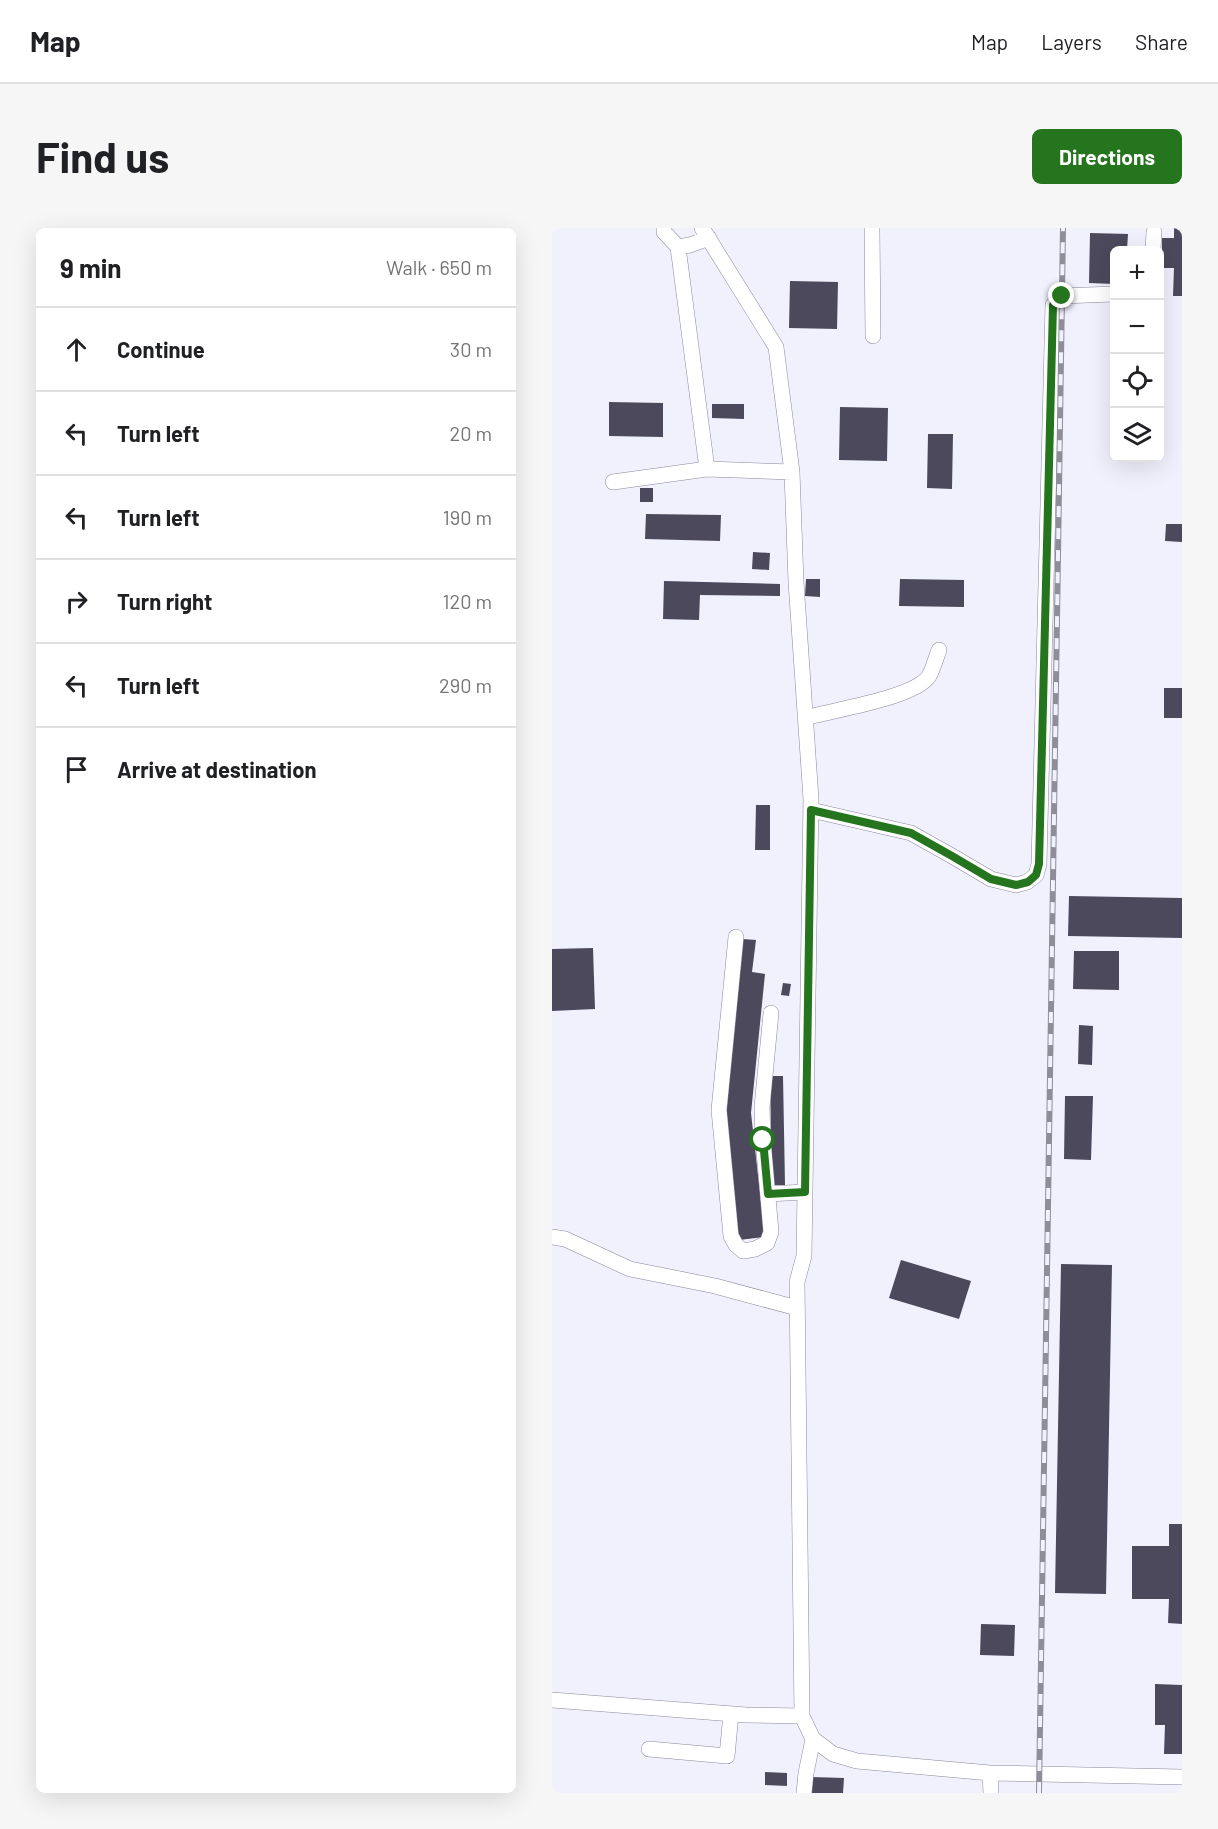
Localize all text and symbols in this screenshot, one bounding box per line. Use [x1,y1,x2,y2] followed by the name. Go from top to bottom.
[30,24,81,58] text: Map
[971,29,1008,54] text: Map
[1041,29,1102,54] text: Layers
[1135,29,1188,54] text: Share
[1032,129,1182,184] button: Directions
[36,131,169,181] text: Find us
[1110,246,1164,462] map controls
[1110,246,1164,300] button: +
[60,252,122,283] text: 9 min
[386,255,492,279] text: Walk · 650 m
[1048,282,1074,308] route end
[1110,300,1164,354] button: −
[60,333,93,366] icon: ahead
[117,336,205,362] text: Continue
[450,337,492,361] text: 30 m
[1110,354,1164,408] button: locate
[1110,408,1164,462] button: layers
[60,417,93,450] icon: left
[117,420,200,446] text: Turn left
[449,421,492,445] text: 20 m
[60,501,93,534] icon: left
[117,504,200,530] text: Turn left
[443,505,492,529] text: 190 m
[60,585,93,618] icon: right
[117,588,212,614] text: Turn right
[442,589,492,613] text: 120 m
[60,669,93,702] icon: left
[117,672,200,698] text: Turn left
[439,673,492,697] text: 290 m
[60,753,93,786] icon: arrive
[117,756,316,782] text: Arrive at destination
[749,1126,775,1152] route start

